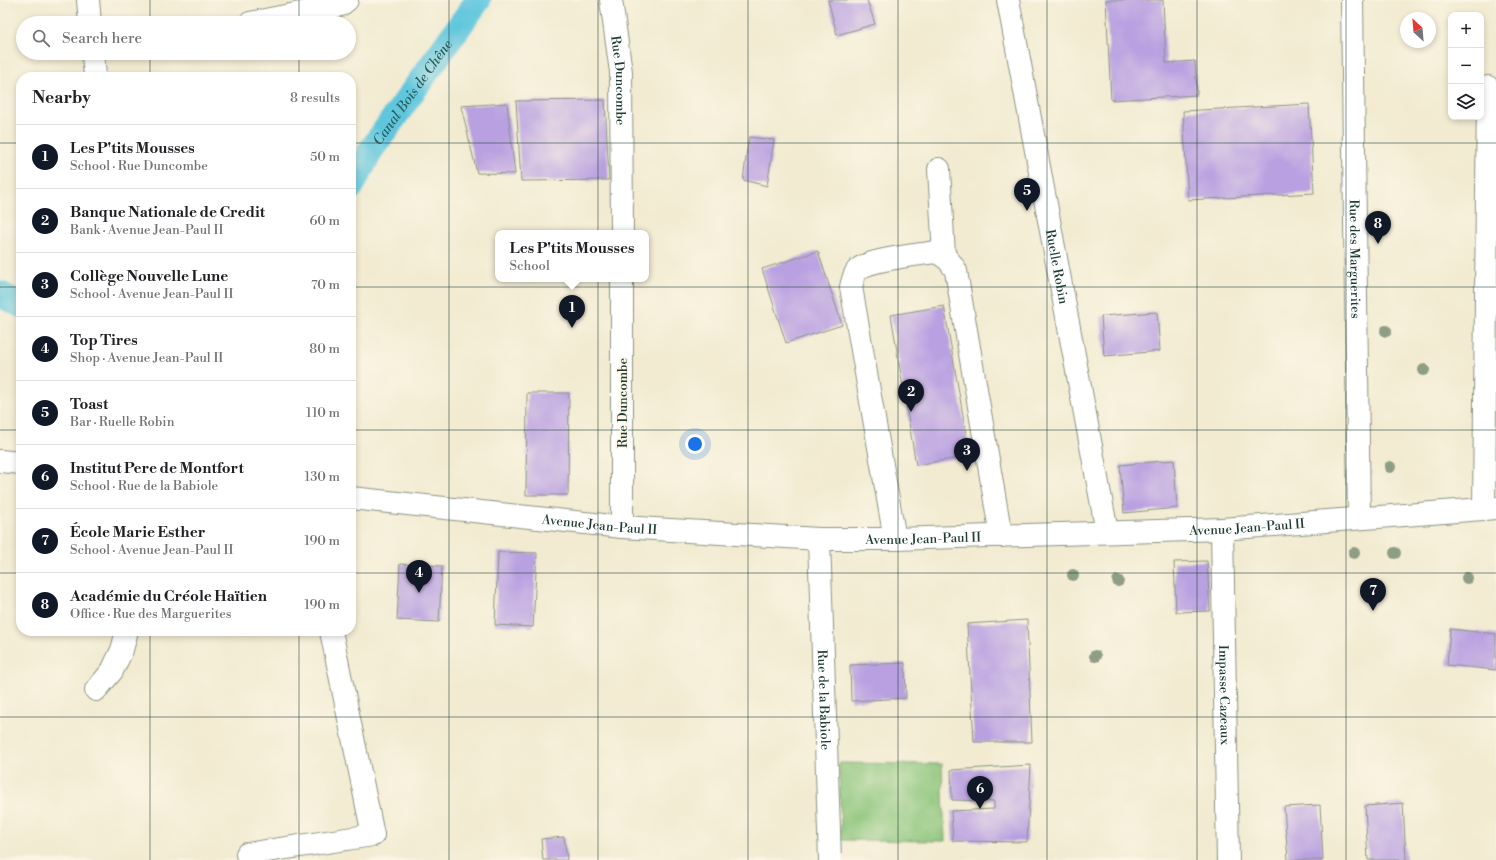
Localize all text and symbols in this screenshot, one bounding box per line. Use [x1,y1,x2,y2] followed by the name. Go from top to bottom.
[1400,12,1436,48] north arrow
[1448,12,1484,120] map controls
[1448,12,1484,48] button: +
[16,16,356,60] search box
[30,27,52,49] icon: search
[62,29,142,48] text: Search here
[607,35,628,126] street label: Rue Duncombe
[369,36,457,149] water label: Canal Bois de Chêne
[1448,48,1484,84] button: −
[1448,84,1484,120] button: layers
[32,87,91,109] text: Nearby
[290,90,340,106] text: 8 results
[70,139,195,158] text: Les P'tits Mousses
[42,149,48,165] text: 1
[310,149,340,165] text: 50 m
[70,158,208,174] text: School · Rue Duncombe
[1014,178,1040,211] pin: 5
[1346,199,1363,319] street label: Rue des Marguerites
[70,203,265,222] text: Banque Nationale de Credit
[1365,211,1391,244] pin: 8
[41,213,49,229] text: 2
[309,213,340,229] text: 60 m
[70,222,223,238] text: Bank · Avenue Jean-Paul II
[1042,228,1071,306] street label: Ruelle Robin
[495,230,649,282] popup
[510,239,634,258] text: Les P'tits Mousses
[510,258,550,274] text: School
[70,267,228,286] text: Collège Nouvelle Lune
[41,277,49,293] text: 3
[311,277,340,293] text: 70 m
[70,286,233,302] text: School · Avenue Jean-Paul II
[559,295,585,328] pin: 1
[70,331,138,350] text: Top Tires
[41,341,49,357] text: 4
[309,341,340,357] text: 80 m
[70,350,223,366] text: Shop · Avenue Jean-Paul II
[615,358,631,448] street label: Rue Duncombe
[898,379,924,412] pin: 2
[70,395,108,414] text: Toast
[41,405,49,421] text: 5
[306,405,340,421] text: 110 m
[70,414,174,430] text: Bar · Ruelle Robin
[685,434,705,454] your location
[954,438,980,471] pin: 3
[70,459,244,478] text: Institut Pere de Montfort
[41,469,49,485] text: 6
[305,469,340,485] text: 130 m
[70,478,218,494] text: School · Rue de la Babiole
[540,511,658,538] street label: Avenue Jean-Paul II
[1188,516,1305,539] street label: Avenue Jean-Paul II
[70,523,205,542] text: École Marie Esther
[864,529,981,548] street label: Avenue Jean-Paul II
[41,533,49,549] text: 7
[304,533,340,549] text: 190 m
[70,542,233,558] text: School · Avenue Jean-Paul II
[406,560,432,593] pin: 4
[1360,578,1386,611] pin: 7
[70,587,267,606] text: Académie du Créole Haïtien
[41,597,49,613] text: 8
[304,597,340,613] text: 190 m
[70,606,232,622] text: Office · Rue des Marguerites
[1215,645,1233,746] street label: Impasse Cazeaux
[814,649,833,751] street label: Rue de la Babiole
[967,776,993,809] pin: 6

